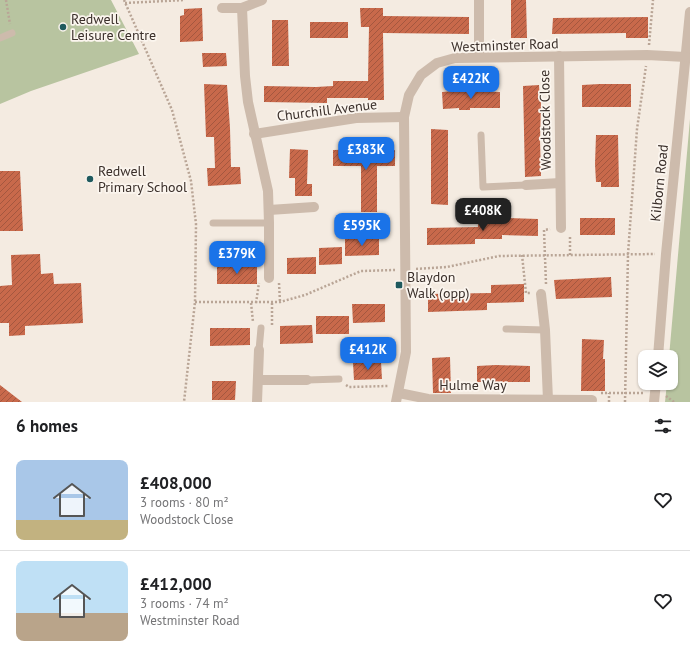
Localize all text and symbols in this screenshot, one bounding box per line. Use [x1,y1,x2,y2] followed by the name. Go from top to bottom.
[71,10,156,44] place label: Redwell Leisure Centre
[58,22,68,32] marker: Redwell Leisure Centre
[451,34,559,56] street label: Westminster Road
[443,66,499,100] pin: £422K
[452,70,490,87] text: £422K
[535,70,555,170] street label: Woodstock Close
[276,95,378,125] street label: Churchill Avenue
[338,137,394,171] pin: £383K
[347,141,385,158] text: £383K
[646,144,672,222] street label: Kilborn Road
[98,162,187,196] place label: Redwell Primary School
[85,174,95,184] marker: Redwell Primary School
[455,198,511,232] pin: £408K
[464,202,502,219] text: £408K
[334,213,390,247] pin: £595K
[343,217,381,234] text: £595K
[209,241,265,275] pin: £379K
[218,245,256,262] text: £379K
[407,268,469,302] place label: Blaydon Walk (opp)
[394,280,404,290] marker: Blaydon Walk (opp)
[340,337,396,371] pin: £412K
[349,341,387,358] text: £412K
[638,350,678,390] map controls
[638,350,678,390] button: layers
[439,376,507,394] street label: Hulme Way
[16,415,78,437] text: 6 homes
[652,415,674,437] icon: filters
[140,472,212,494] text: £408,000
[48,476,96,524] icon: home
[652,489,674,511] icon: heart
[140,494,229,511] text: 3 rooms · 80 m²
[140,511,233,528] text: Woodstock Close
[140,573,212,595] text: £412,000
[48,577,96,625] icon: home
[652,590,674,612] icon: heart
[140,595,229,612] text: 3 rooms · 74 m²
[140,612,240,629] text: Westminster Road

